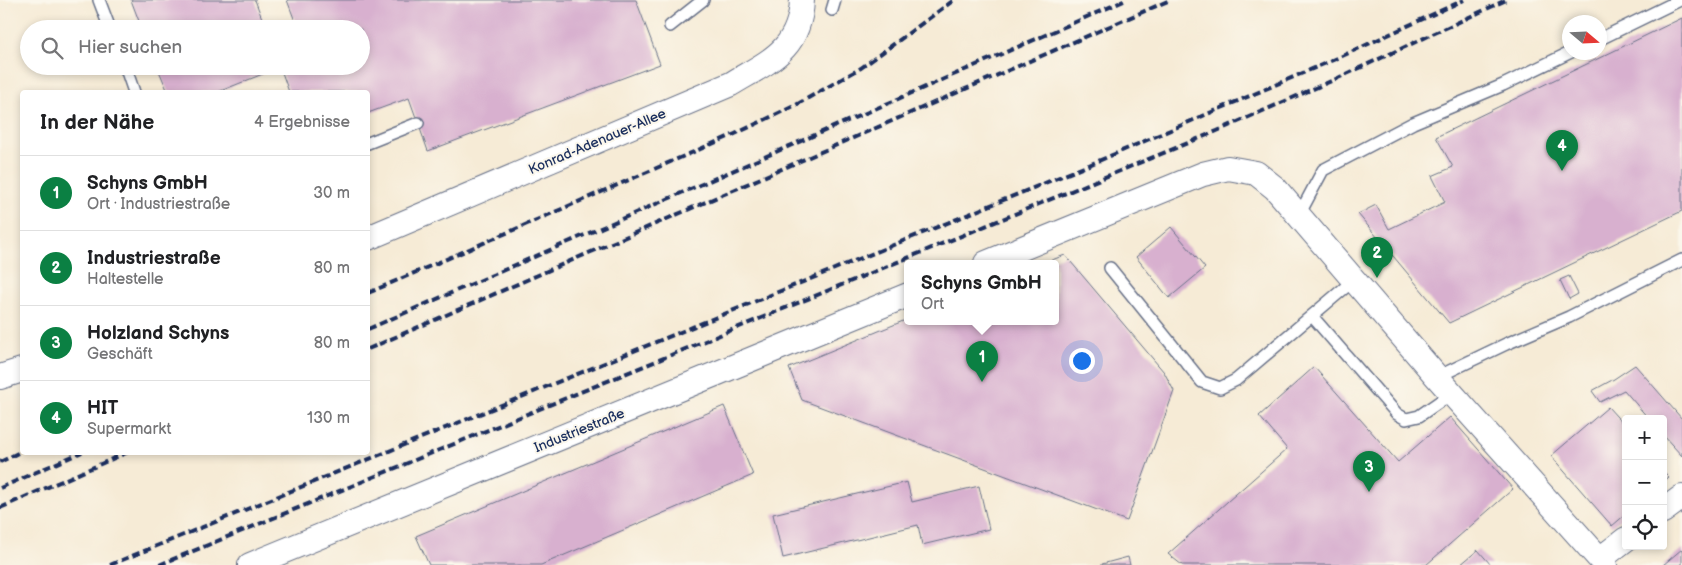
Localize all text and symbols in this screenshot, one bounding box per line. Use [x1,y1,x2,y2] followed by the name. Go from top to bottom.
[1562,15,1607,60] north arrow
[20,20,370,75] search box
[38,34,66,62] icon: search
[78,36,182,59] text: Hier suchen
[526,105,669,178] street label: Konrad-Adenauer-Allee
[40,110,154,135] text: In der Nähe
[254,113,350,132] text: 4 Ergebnisse
[1546,130,1578,171] pin: 4
[87,172,208,195] text: Schyns GmbH
[53,184,59,203] text: 1
[313,184,350,203] text: 30 m
[87,195,230,214] text: Ort · Industriestraße
[1361,237,1393,278] pin: 2
[87,247,221,270] text: Industriestraße
[51,259,61,278] text: 2
[314,259,350,278] text: 80 m
[904,260,1059,325] popup
[87,270,164,289] text: Haltestelle
[921,272,1042,295] text: Schyns GmbH
[921,295,944,314] text: Ort
[87,322,229,345] text: Holzland Schyns
[51,334,61,353] text: 3
[314,334,350,353] text: 80 m
[966,341,998,382] pin: 1
[87,345,153,364] text: Geschäft
[1069,348,1095,374] your location
[87,397,118,420] text: HIT
[532,405,627,456] street label: Industriestraße
[51,409,61,428] text: 4
[307,409,350,428] text: 130 m
[1622,415,1667,550] map controls
[1622,415,1667,460] button: +
[87,420,171,439] text: Supermarkt
[1353,451,1385,492] pin: 3
[1622,460,1667,505] button: −
[1622,505,1667,550] button: locate

